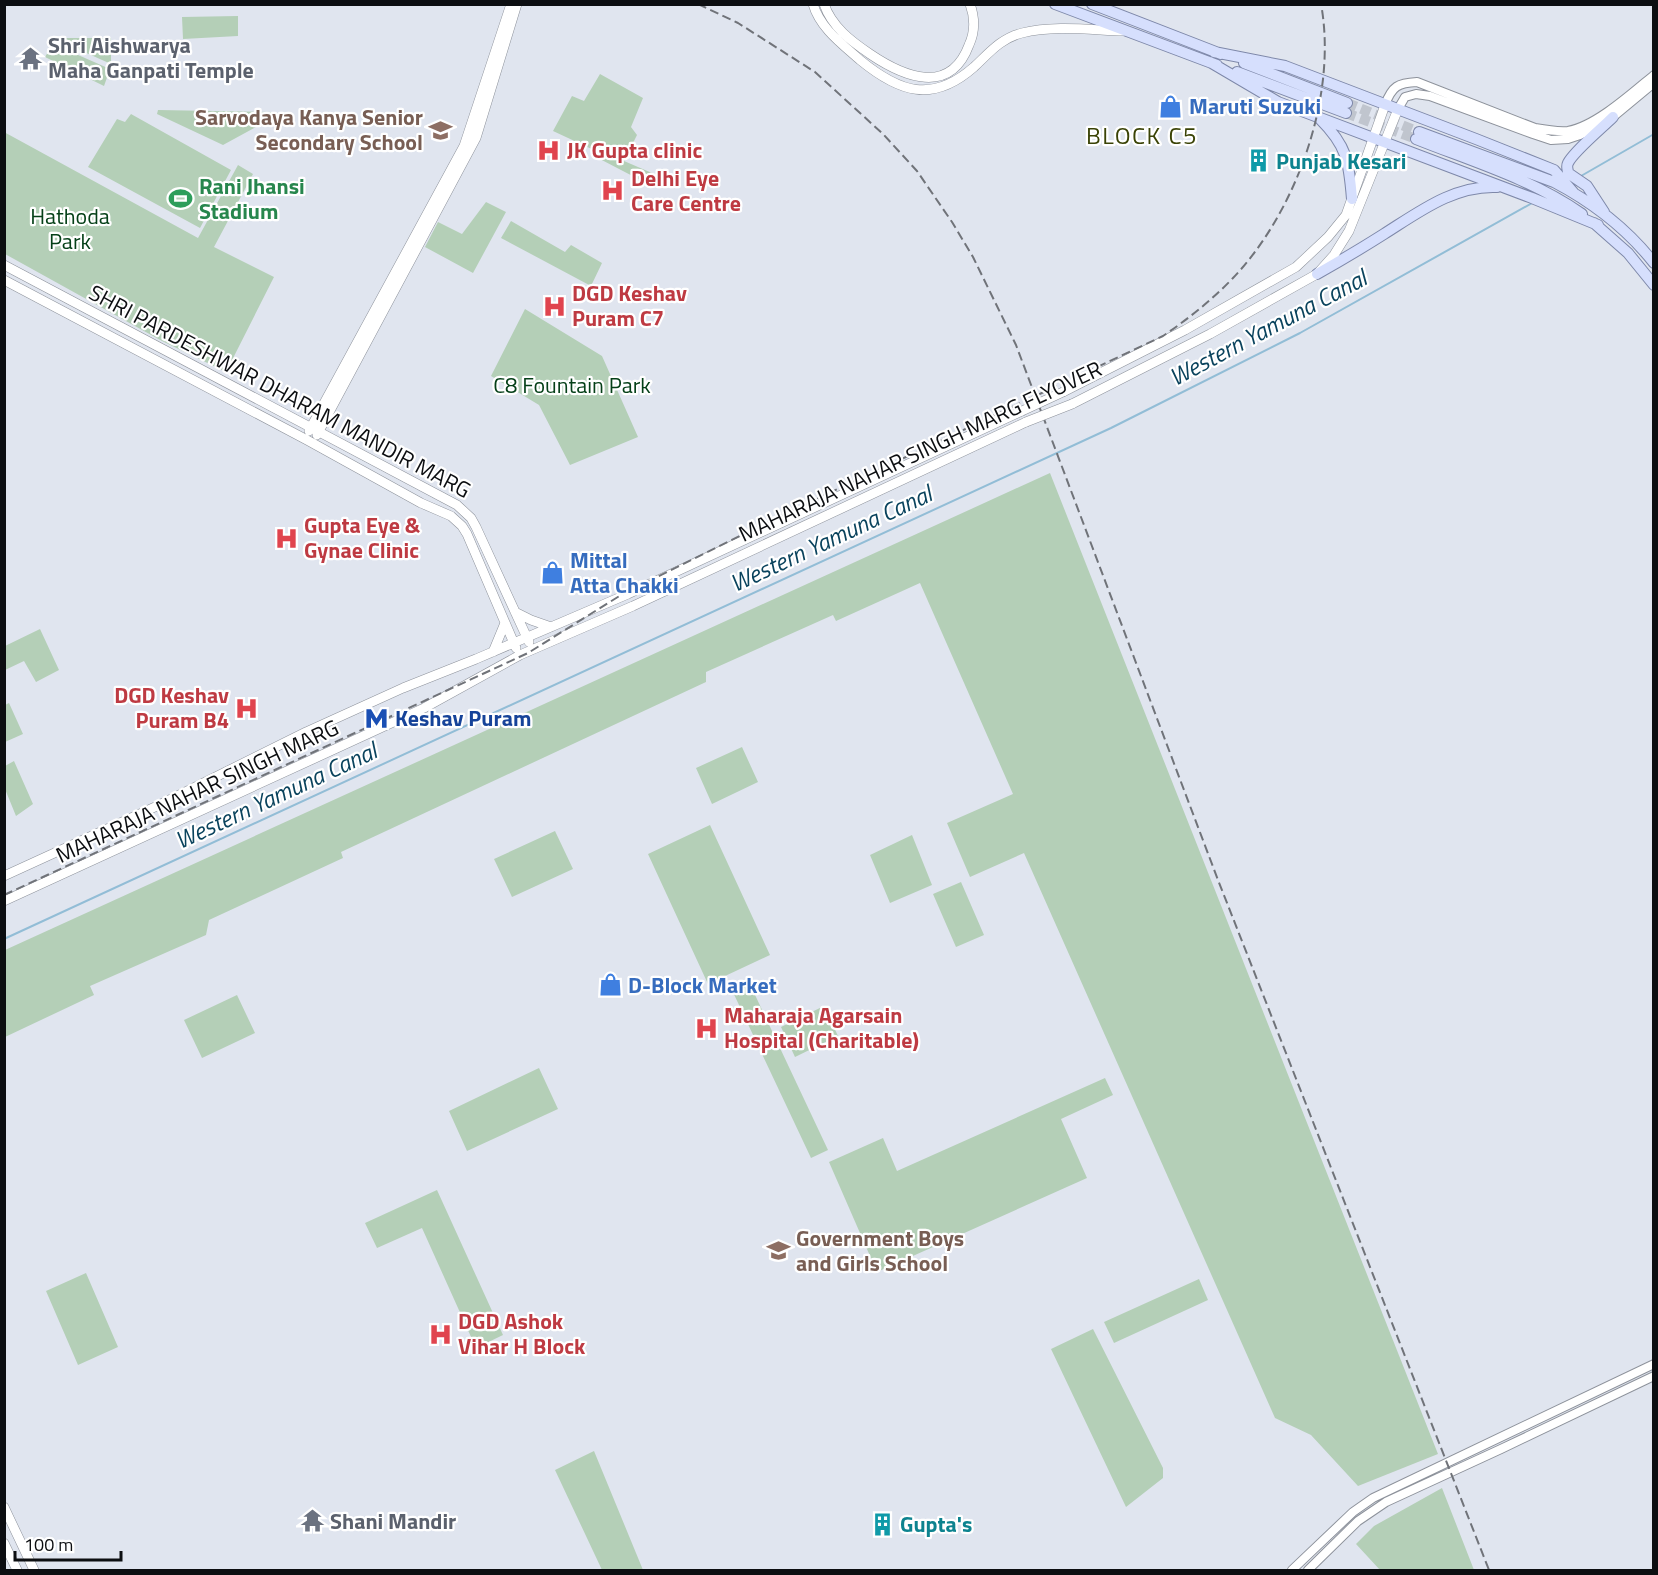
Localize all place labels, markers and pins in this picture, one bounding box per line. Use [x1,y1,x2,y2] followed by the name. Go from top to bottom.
[48,28,254,87] place label: Shri Aishwarya Maha Ganpati Temple
[17,45,43,71] temple icon: Shri Aishwarya Maha Ganpati Temple
[1189,89,1321,123] place label: Maruti Suzuki
[1158,93,1184,119] shop icon: Maruti Suzuki
[195,100,423,159] place label: Sarvodaya Kanya Senior Secondary School
[428,117,454,143] school or university icon: Sarvodaya Kanya Senior Secondary School
[567,133,702,167] place label: JK Gupta clinic
[536,137,562,163] hospital icon: JK Gupta clinic
[1276,144,1406,178] place label: Punjab Kesari
[1245,148,1271,174] building icon: Punjab Kesari
[631,161,741,220] place label: Delhi Eye Care Centre
[199,169,305,228] place label: Rani Jhansi Stadium
[600,178,626,204] hospital icon: Delhi Eye Care Centre
[168,186,194,212] sports icon: Rani Jhansi Stadium
[572,276,687,335] place label: DGD Keshav Puram C7
[541,293,567,319] hospital icon: DGD Keshav Puram C7
[304,508,421,567] place label: Gupta Eye & Gynae Clinic
[273,525,299,551] hospital icon: Gupta Eye & Gynae Clinic
[570,543,679,602] place label: Mittal Atta Chakki
[539,560,565,586] shop icon: Mittal Atta Chakki
[114,678,229,737] place label: DGD Keshav Puram B4
[234,695,260,721] hospital icon: DGD Keshav Puram B4
[395,701,531,735] place label: Keshav Puram
[364,705,390,731] metro station icon: Keshav Puram
[628,968,777,1002] place label: D-Block Market
[597,972,623,998] shop icon: D-Block Market
[724,998,919,1057] place label: Maharaja Agarsain Hospital (Charitable)
[693,1015,719,1041] hospital icon: Maharaja Agarsain Hospital (Charitable)
[796,1221,964,1280] place label: Government Boys and Girls School
[765,1238,791,1264] school or university icon: Government Boys and Girls School
[458,1304,586,1363] place label: DGD Ashok Vihar H Block
[427,1321,453,1347] hospital icon: DGD Ashok Vihar H Block
[330,1504,456,1538] place label: Shani Mandir
[900,1507,972,1541] place label: Gupta's
[299,1508,325,1534] temple icon: Shani Mandir
[869,1511,895,1537] building icon: Gupta's

